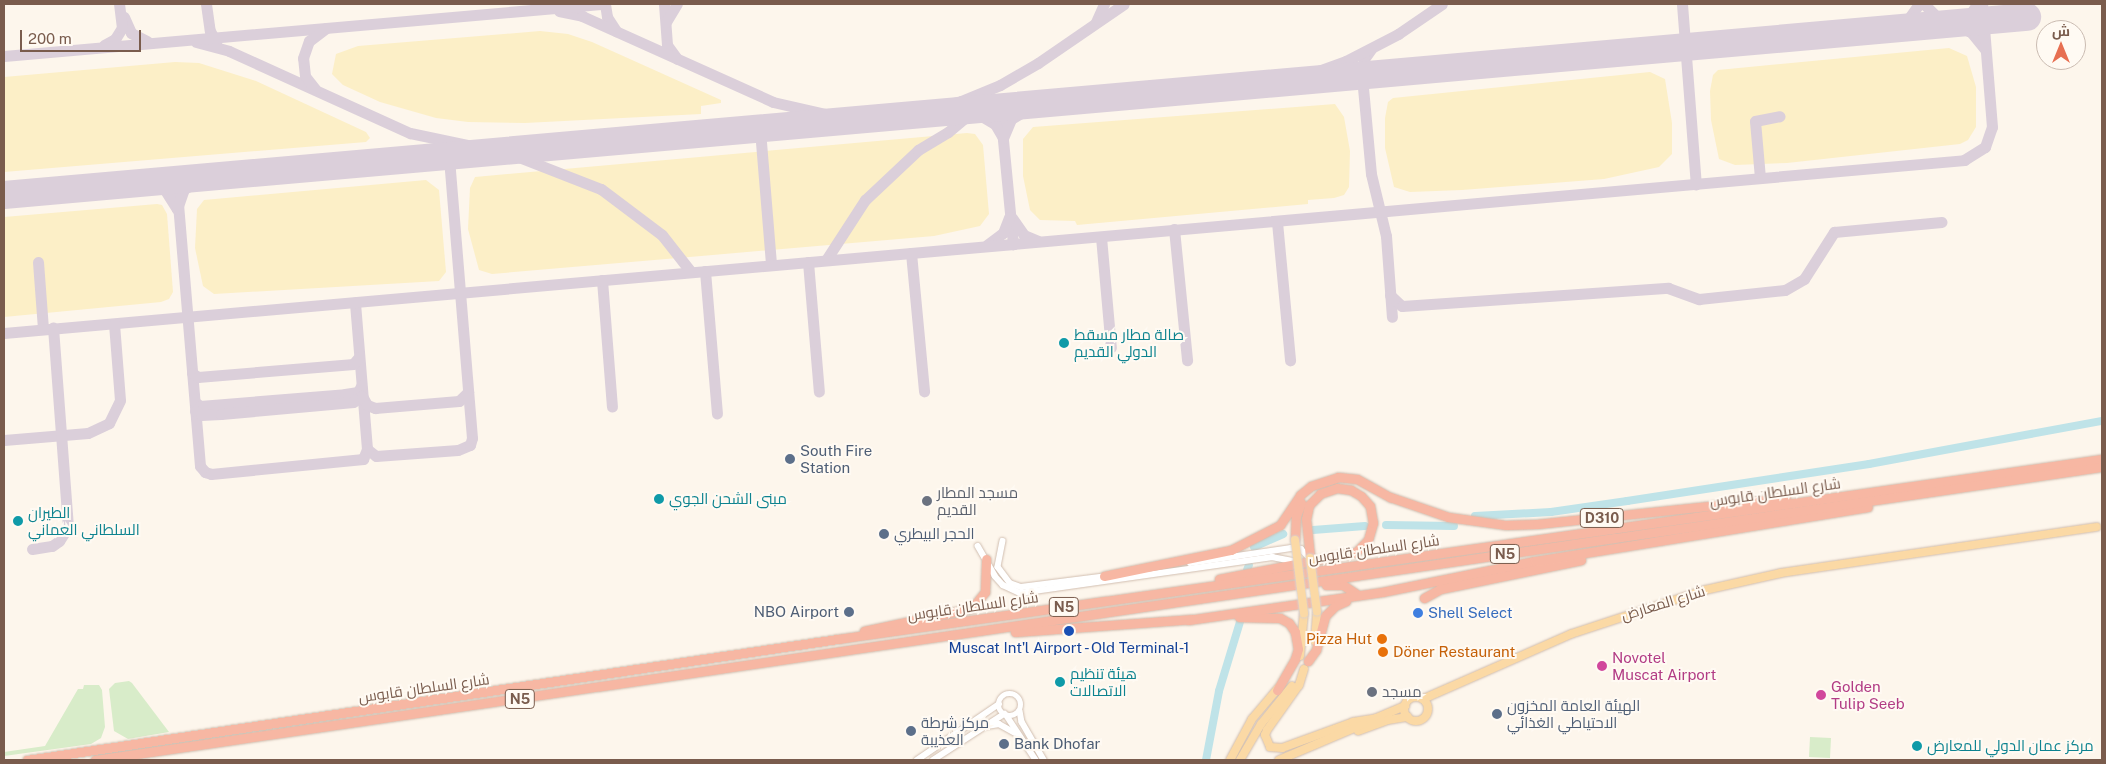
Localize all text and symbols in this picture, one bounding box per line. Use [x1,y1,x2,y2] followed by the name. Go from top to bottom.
[22,20,144,52] scale bar
[2036,20,2086,70] north arrow
[2052,23,2070,39] text: ش
[28,30,72,47] text: 200 m
[1074,325,1184,360] place label: صالة مطار مسقط الدولي القديم
[1058,337,1070,349] marker: صالة مطار مسقط الدولي القديم
[800,441,872,476] place label: South Fire Station
[784,453,796,465] marker: South Fire Station
[1708,474,1842,510] street label: شارع السلطان قابوس
[937,483,1018,518] place label: مسجد المطار القديم
[669,490,787,508] place label: مبنى الشحن الجوي
[653,493,665,505] marker: مبنى الشحن الجوي
[921,495,933,507] marker: مسجد المطار القديم
[28,503,140,538] place label: الطيران السلطاني العماني
[1580,506,1624,530] road number: D310
[12,515,24,527] marker: الطيران السلطاني العماني
[894,525,975,543] place label: الحجر البيطري
[878,528,890,540] marker: الحجر البيطري
[1307,531,1441,567] street label: شارع السلطان قابوس
[1489,542,1521,566] road number: N5
[1619,582,1707,624] street label: شارع المعارض
[906,588,1040,624] street label: شارع السلطان قابوس
[1048,596,1080,618] road number: N5
[754,603,839,621] place label: NBO Airport
[1428,604,1513,622] place label: Shell Select
[843,606,855,618] marker: NBO Airport
[1412,607,1424,619] marker: Shell Select
[1063,625,1075,637] marker: Muscat Int'l Airport - Old Terminal-1
[1306,630,1372,648] place label: Pizza Hut
[1376,633,1388,645] marker: Pizza Hut
[946,639,1192,657] place label: Muscat Int'l Airport - Old Terminal-1
[1393,643,1515,661] place label: Döner Restaurant
[1377,646,1389,658] marker: Döner Restaurant
[1612,648,1716,683] place label: Novotel Muscat Airport
[1596,660,1608,672] marker: Novotel Muscat Airport
[1070,664,1137,699] place label: هيئة تنظيم الاتصالات
[357,670,491,706] street label: شارع السلطان قابوس
[1054,676,1066,688] marker: هيئة تنظيم الاتصالات
[1831,677,1905,712] place label: Golden Tulip Seeb
[1382,683,1422,701] place label: مسجد
[1366,686,1378,698] marker: مسجد
[504,688,536,711] road number: N5
[1815,689,1827,701] marker: Golden Tulip Seeb
[1507,696,1640,731] place label: الهيئة العامة المخزون الاحتياطي الغذائي
[1491,708,1503,720] marker: الهيئة العامة المخزون الاحتياطي الغذائي
[921,713,989,748] place label: مركز شرطة العذيبة
[905,725,917,737] marker: مركز شرطة العذيبة
[1014,735,1100,753] place label: Bank Dhofar
[1927,737,2094,755] place label: مركز عمان الدولي للمعارض
[998,738,1010,750] marker: Bank Dhofar
[1911,740,1923,752] marker: مركز عمان الدولي للمعارض

